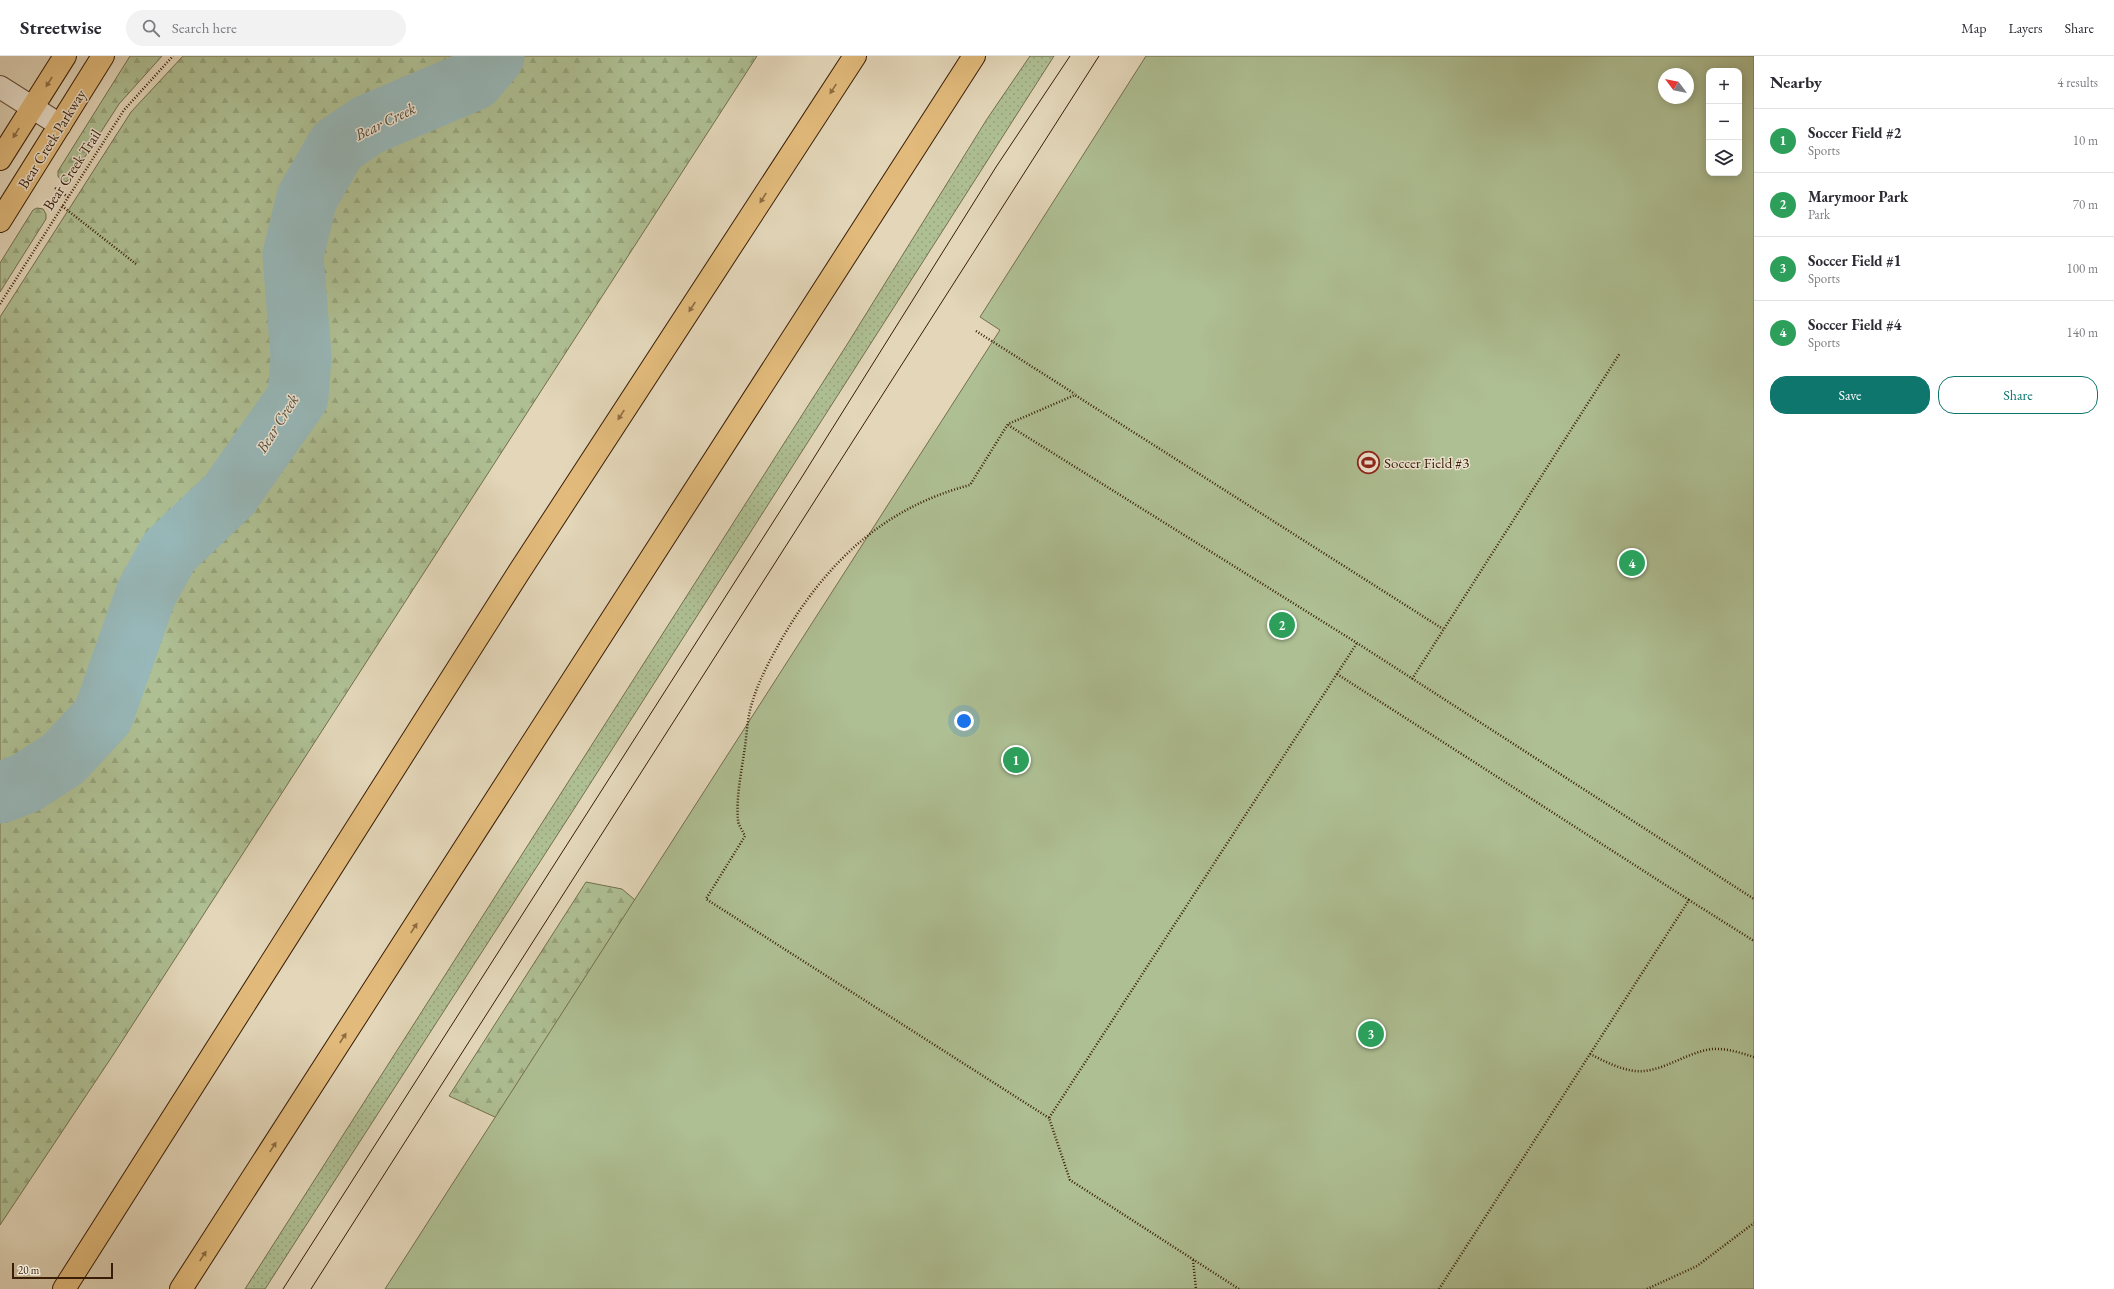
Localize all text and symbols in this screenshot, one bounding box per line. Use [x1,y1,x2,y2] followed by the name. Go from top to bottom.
[126,10,406,46] search box
[20,15,102,40] text: Streetwise
[140,17,162,39] icon: search
[172,18,237,37] text: Search here
[1961,19,1986,37] text: Map
[2008,19,2043,37] text: Layers
[2065,19,2094,37] text: Share
[1658,68,1694,104] north arrow
[1706,68,1742,176] map controls
[1706,68,1742,104] button: +
[1770,71,1822,93] text: Nearby
[2057,74,2098,91] text: 4 results
[45,76,52,88] one-way arrow
[830,83,837,95] one-way arrow
[13,85,90,192] street label: Bear Creek Parkway
[350,97,420,146] water label: Bear Creek
[1706,104,1742,140] button: −
[1808,123,1901,142] text: Soccer Field #2
[38,125,105,214] street label: Bear Creek Trail
[12,128,20,138] one-way arrow
[1780,132,1786,149] text: 1
[2073,132,2098,149] text: 10 m
[1706,140,1742,176] button: layers
[1808,142,1840,159] text: Sports
[1808,187,1908,206] text: Marymoor Park
[759,192,766,203] one-way arrow
[1780,196,1786,213] text: 2
[2073,196,2098,213] text: 70 m
[1808,206,1830,223] text: Park
[1808,251,1901,270] text: Soccer Field #1
[1780,260,1786,277] text: 3
[2067,260,2098,277] text: 100 m
[1808,270,1840,287] text: Sports
[688,301,695,312] one-way arrow
[1808,315,1901,334] text: Soccer Field #4
[1780,324,1786,341] text: 4
[2067,324,2098,341] text: 140 m
[1808,334,1840,351] text: Sports
[1770,376,1930,414] button: Save
[1938,376,2098,414] button: Share
[251,389,304,457] water label: Bear Creek
[617,410,624,421] one-way arrow
[1356,450,1382,476] sports icon: Soccer Field #3
[1384,453,1470,472] place label: Soccer Field #3
[1619,548,1645,578] pin: 4
[1269,610,1295,640] pin: 2
[954,711,974,731] your location
[1003,745,1029,775] pin: 1
[410,922,417,934] one-way arrow
[1358,1019,1384,1049] pin: 3
[339,1032,347,1043] one-way arrow
[269,1142,277,1152] one-way arrow
[199,1250,206,1262] one-way arrow
[12,1261,113,1280] scale bar
[18,1263,39,1277] text: 20 m

